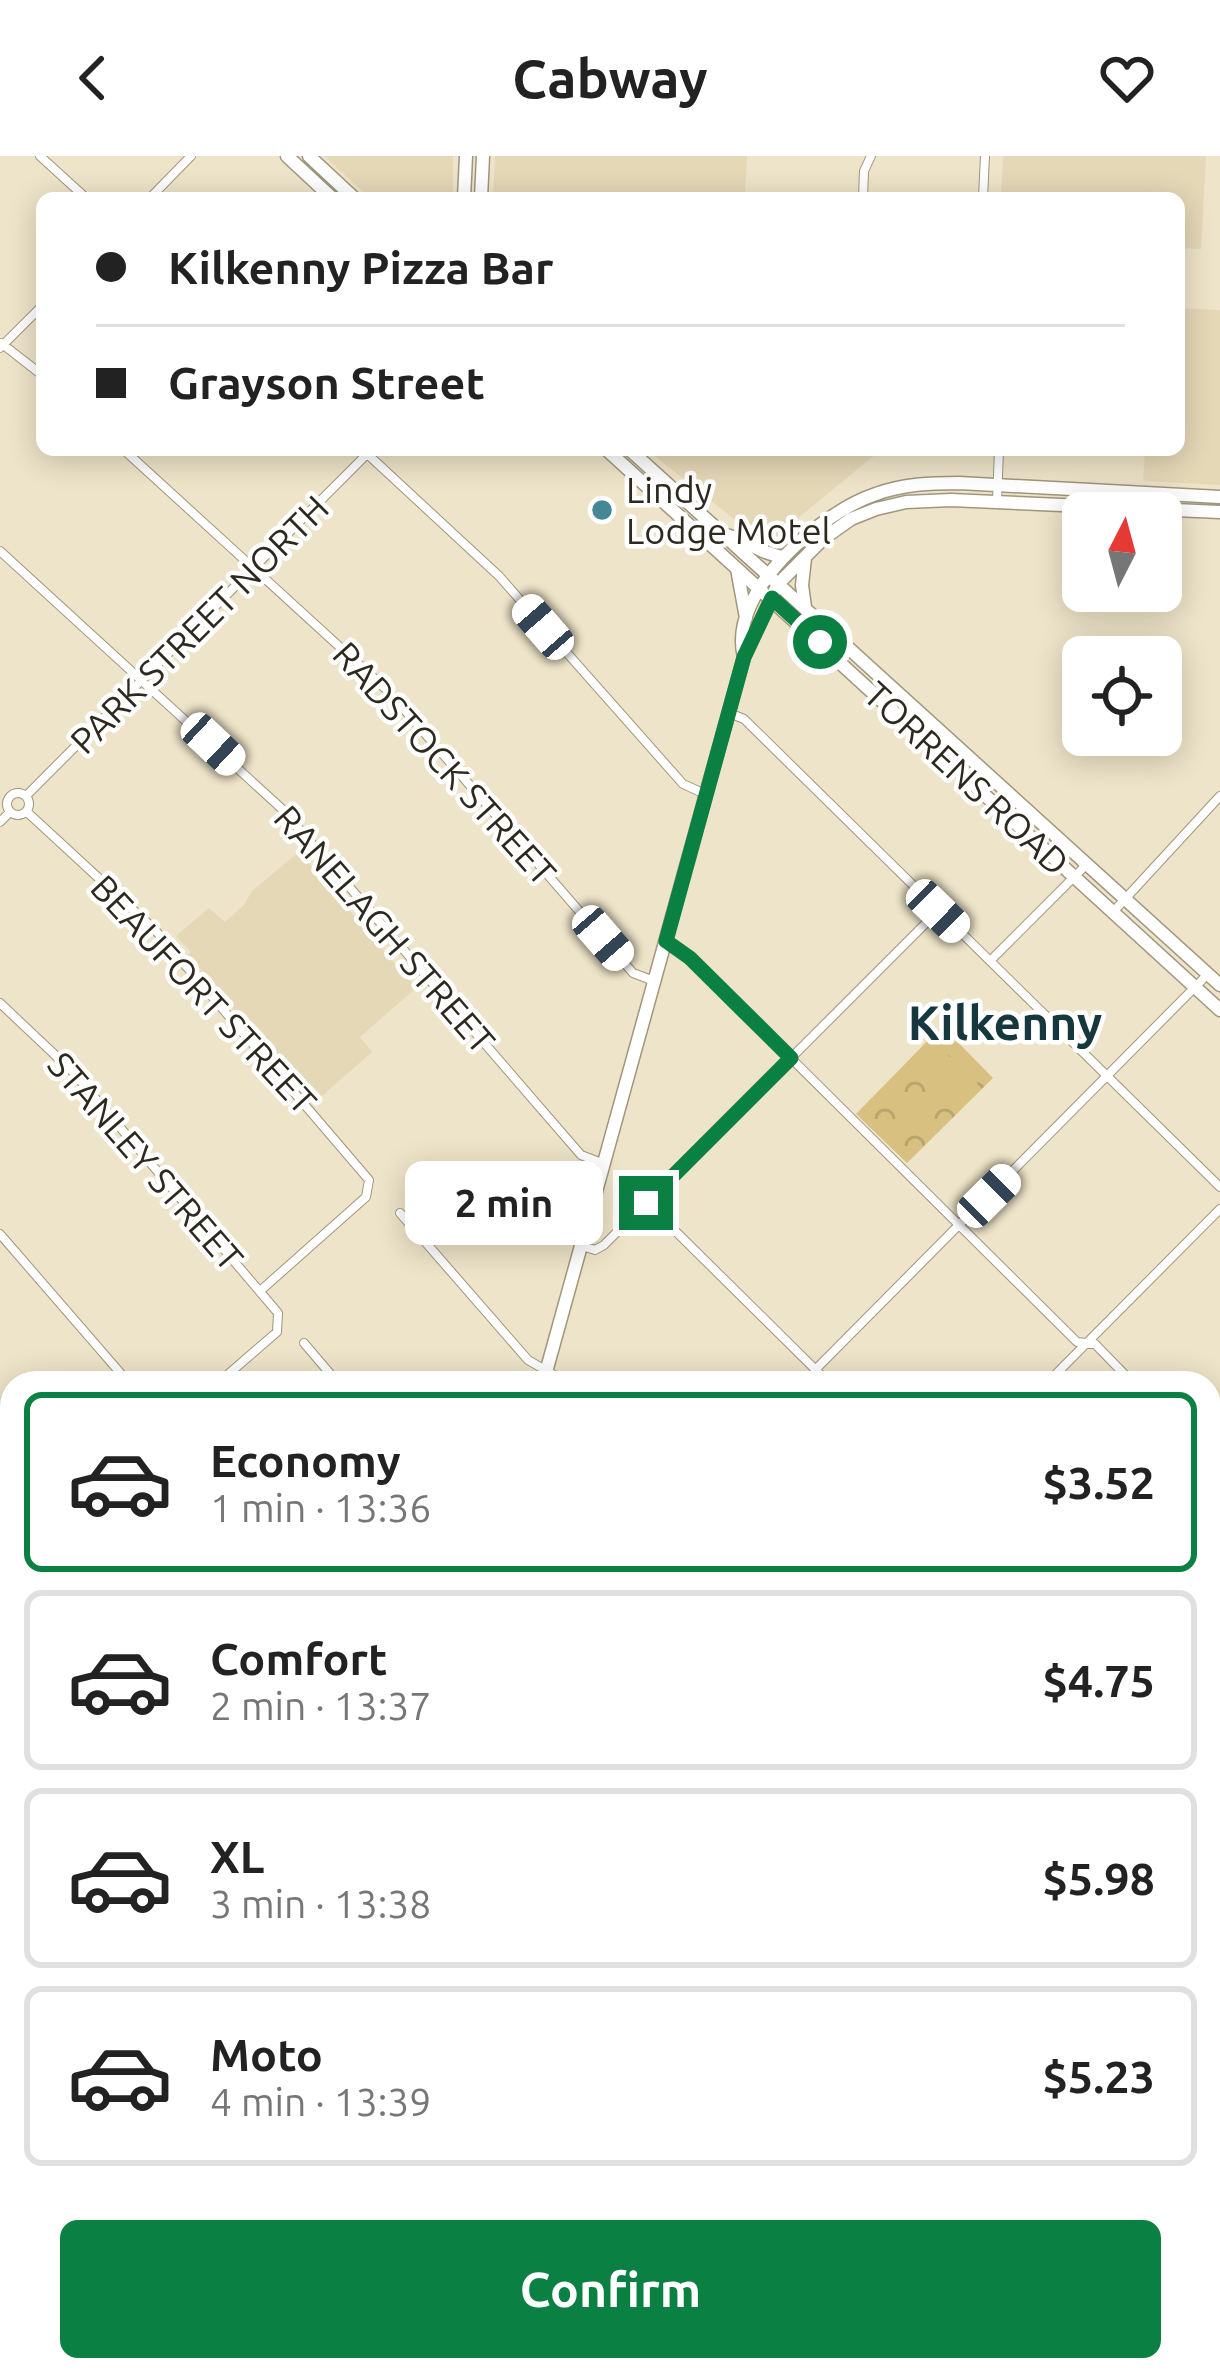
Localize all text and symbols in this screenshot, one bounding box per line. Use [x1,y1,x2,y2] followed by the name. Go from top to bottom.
[60,45,126,111] icon: back
[1094,45,1160,111] icon: heart
[512,48,708,108] text: Cabway
[168,242,553,293] text: Kilkenny Pizza Bar
[168,357,485,408] text: Grayson Street
[626,469,831,551] place label: Lindy Lodge Motel
[62,487,336,761] street label: PARK STREET NORTH
[1062,492,1182,612] north arrow
[1062,492,1182,756] map controls
[589,497,615,523] marker: Lindy Lodge Motel
[506,588,580,666] car
[793,615,847,669] route start
[325,633,565,893] street label: RADSTOCK STREET
[1062,636,1182,756] button: locate
[856,673,1078,883] street label: TORRENS ROAD
[174,706,252,782] car
[267,797,503,1061] street label: RANELAGH STREET
[83,866,325,1122] street label: BEAUFORT STREET
[900,873,976,949] car
[566,899,640,977] car
[908,995,1102,1049] district label: Kilkenny
[40,1044,252,1278] street label: STANLEY STREET
[951,1158,1027,1234] car
[406,1161,604,1245] callout: 2 min
[619,1176,673,1230] route end
[455,1181,553,1224] text: 2 min
[66,1428,174,1536] icon: car
[210,1435,401,1486] text: Economy
[1042,1457,1155,1508] text: $3.52
[210,1486,431,1529] text: 1 min · 13:36
[66,1626,174,1734] icon: car
[210,1633,387,1684] text: Comfort
[1042,1655,1155,1706] text: $4.75
[210,1684,431,1727] text: 2 min · 13:37
[66,1824,174,1932] icon: car
[210,1831,264,1882] text: XL
[1042,1853,1155,1904] text: $5.98
[210,1882,431,1925] text: 3 min · 13:38
[66,2022,174,2130] icon: car
[210,2029,323,2080] text: Moto
[1042,2051,1155,2102] text: $5.23
[210,2080,431,2123] text: 4 min · 13:39
[60,2220,1161,2358] button: Confirm

